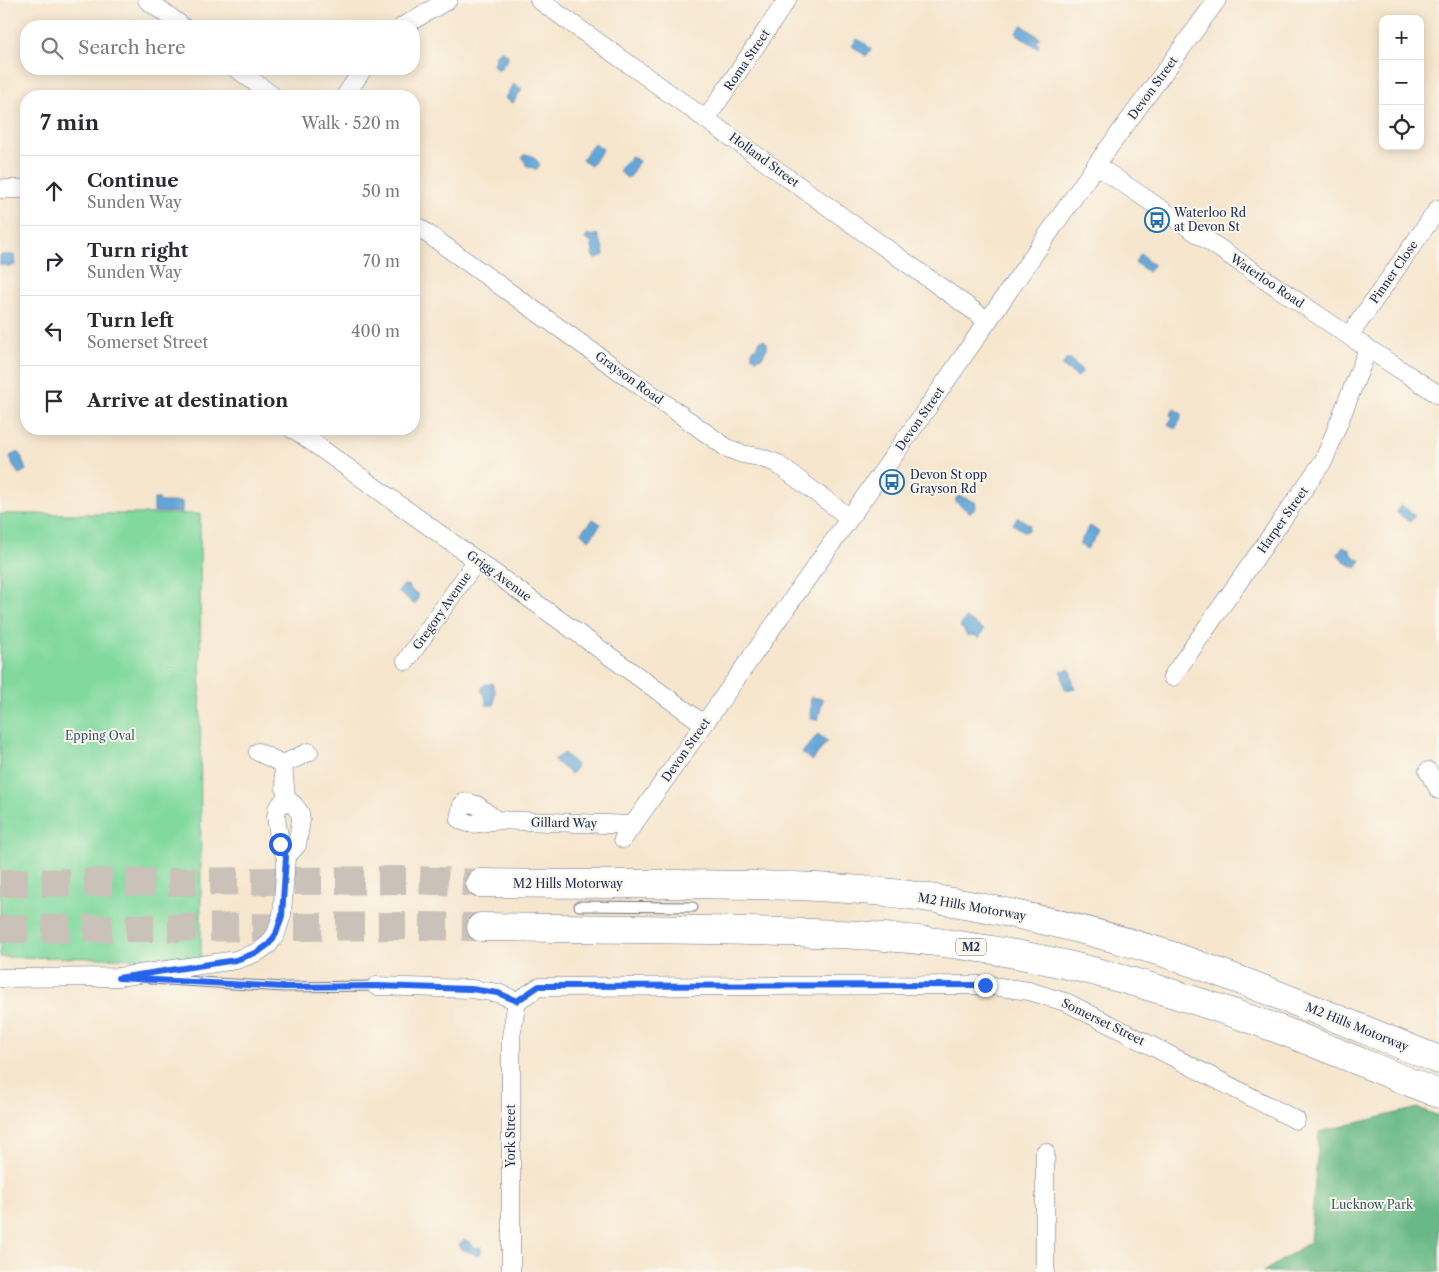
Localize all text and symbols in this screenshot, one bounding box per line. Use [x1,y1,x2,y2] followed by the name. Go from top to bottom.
[1379,15,1424,150] map controls
[1379,15,1424,60] button: +
[20,20,420,75] search box
[721,26,773,93] street label: Roma Street
[38,34,66,62] icon: search
[78,36,186,59] text: Search here
[1125,53,1181,122] street label: Devon Street
[1379,60,1424,105] button: −
[1379,105,1424,150] button: locate
[40,110,99,135] text: 7 min
[302,113,400,133] text: Walk · 520 m
[726,129,803,190] street label: Holland Street
[87,169,179,192] text: Continue
[40,177,68,205] icon: ahead
[362,181,400,201] text: 50 m
[87,192,182,212] text: Sunden Way
[1173,205,1247,234] place label: Waterloo Rd at Devon St
[1144,207,1170,233] bus stop icon: Waterloo Rd at Devon St
[1366,237,1421,306] street label: Pinner Close
[87,239,188,262] text: Turn right
[40,247,68,275] icon: right
[1227,250,1308,311] street label: Waterloo Road
[363,251,400,271] text: 70 m
[87,262,182,282] text: Sunden Way
[87,309,174,332] text: Turn left
[40,317,68,345] icon: left
[351,321,400,341] text: 400 m
[87,332,208,352] text: Somerset Street
[592,348,667,408] street label: Grayson Road
[892,383,948,454] street label: Devon Street
[40,387,68,415] icon: arrive
[87,389,288,412] text: Arrive at destination
[910,467,987,496] place label: Devon St opp Grayson Rd
[879,469,905,495] bus stop icon: Devon St opp Grayson Rd
[1254,483,1311,556] street label: Harper Street
[464,547,535,604] street label: Grigg Avenue
[409,569,474,653] street label: Gregory Avenue
[658,714,714,785] street label: Devon Street
[65,728,135,743] park label: Epping Oval
[531,814,598,831] street label: Gillard Way
[269,833,292,856] route start
[513,876,623,891] street label: M2 Hills Motorway
[917,890,1028,923] street label: M2 Hills Motorway
[956,939,986,956] road number: M2
[974,974,997,997] route end
[1059,995,1148,1049] street label: Somerset Street
[1303,999,1411,1054] street label: M2 Hills Motorway
[503,1104,518,1169] street label: York Street
[1331,1197,1414,1212] park label: Lucknow Park

